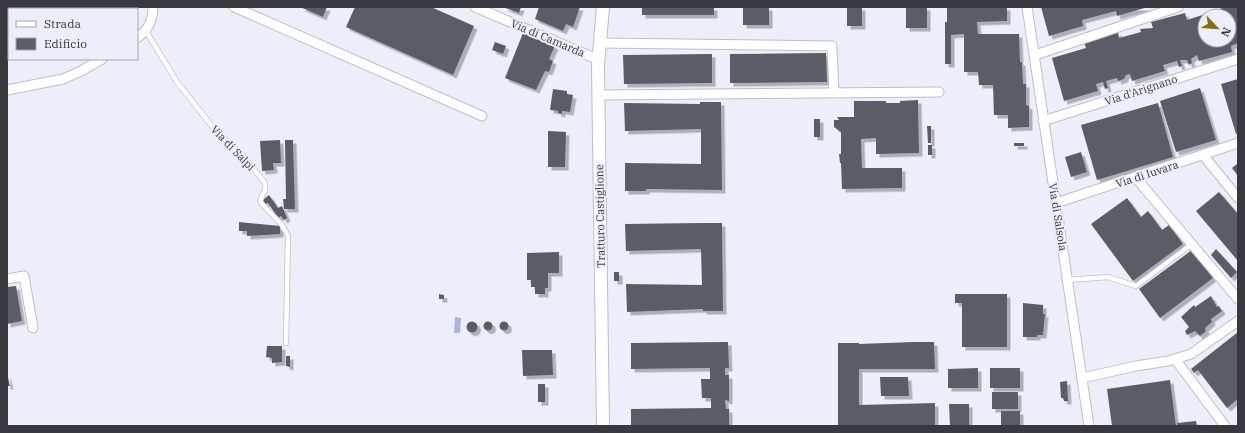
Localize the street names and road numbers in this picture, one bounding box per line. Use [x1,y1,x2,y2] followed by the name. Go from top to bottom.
[509,16,587,60] street label: Via di Camarda
[1103,72,1179,108] street label: Via d'Arignano
[208,122,258,174] street label: Via di Salpi
[1114,157,1180,191] street label: Via di Iuvara
[592,164,608,268] street label: Tratturo Castiglione
[1046,182,1070,252] street label: Via di Salsola

